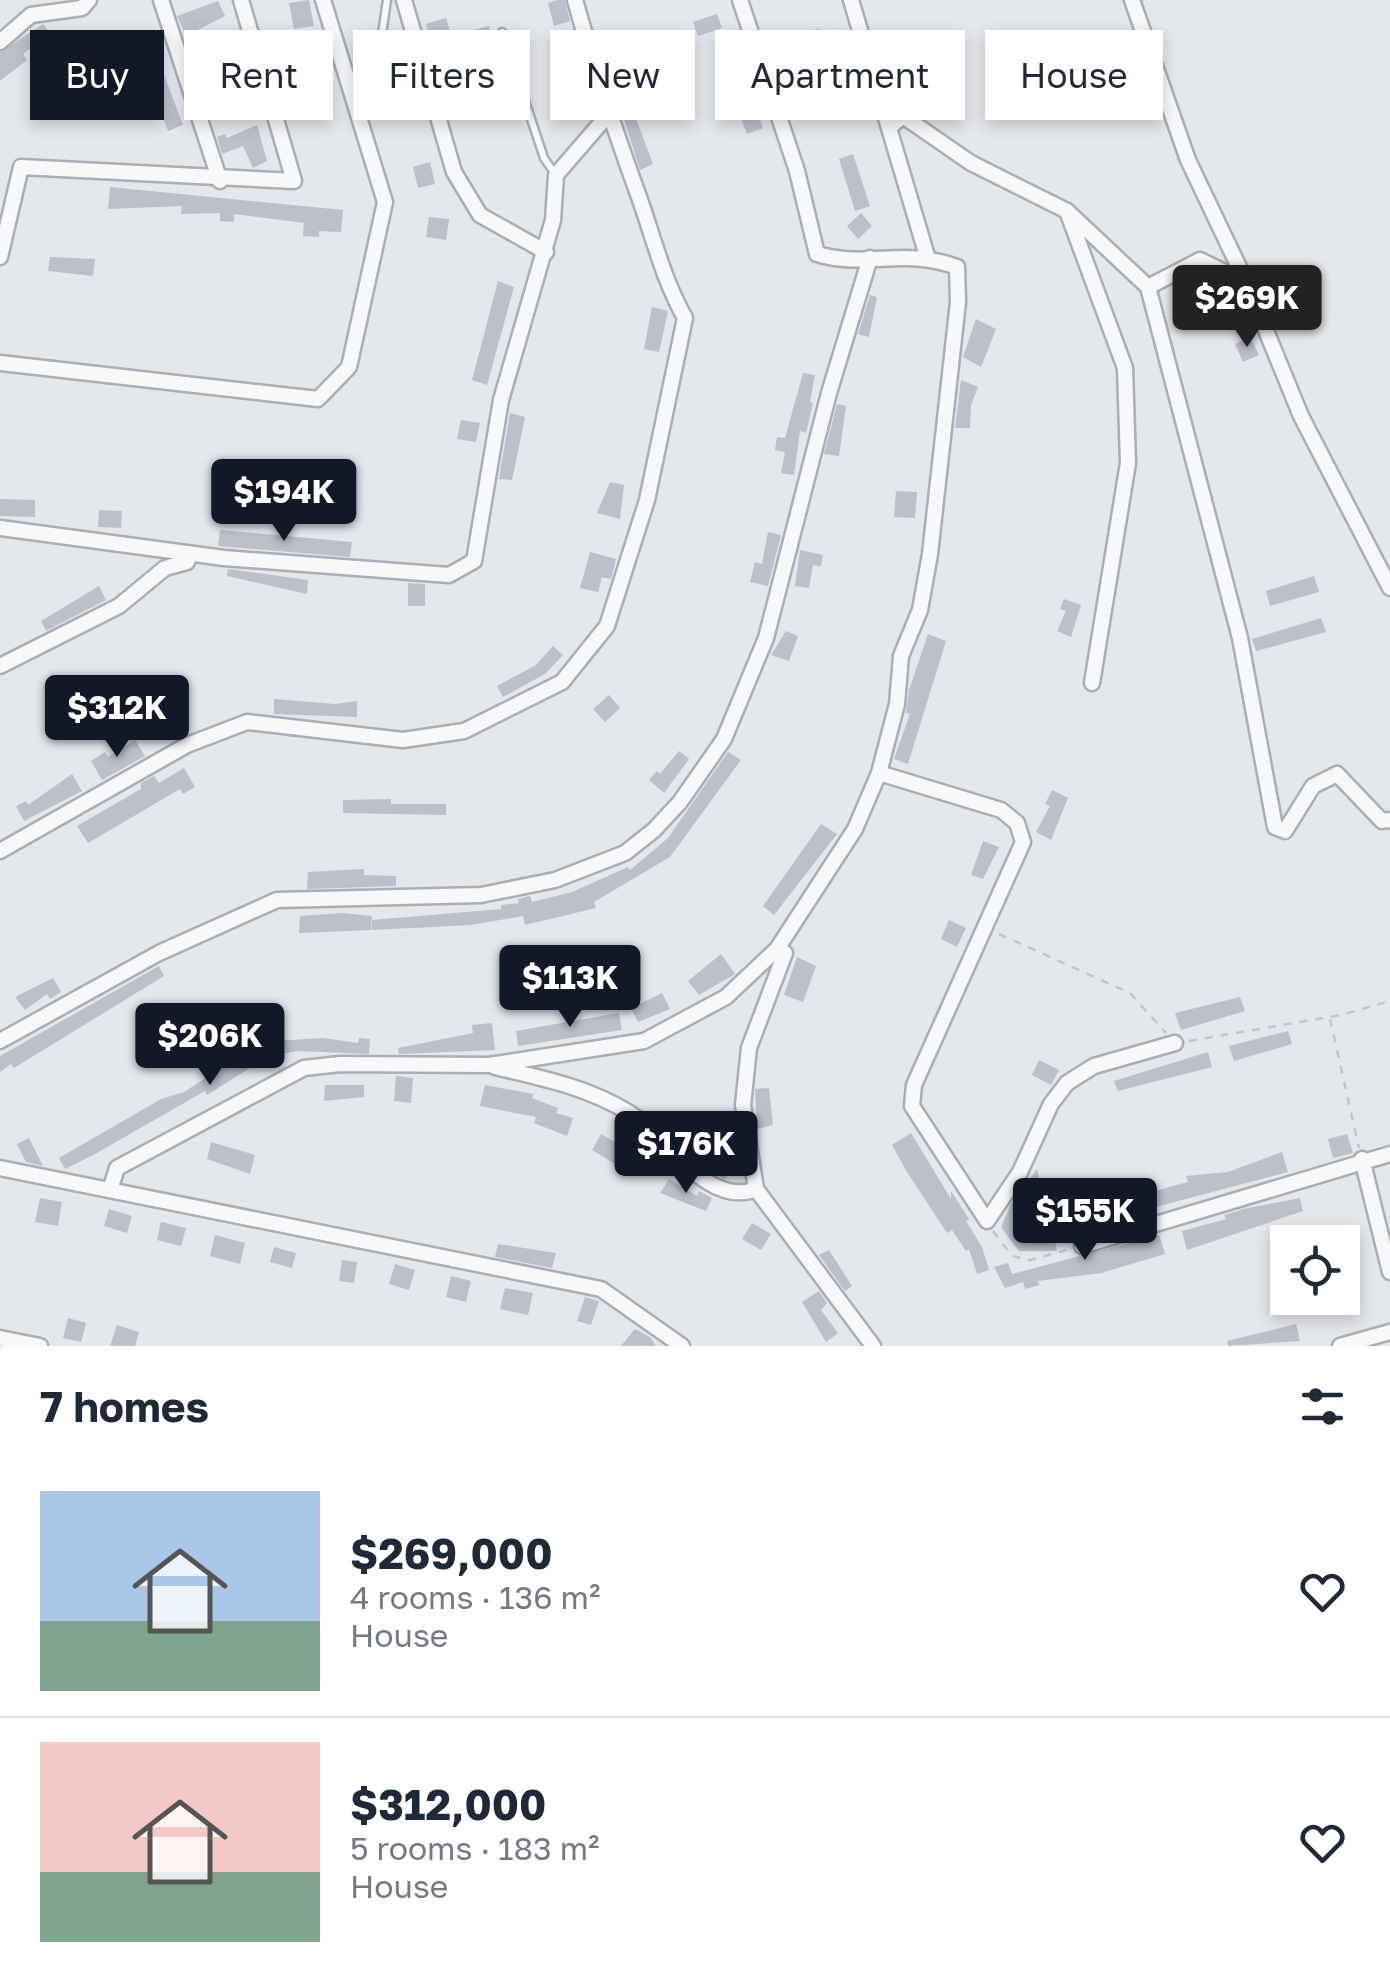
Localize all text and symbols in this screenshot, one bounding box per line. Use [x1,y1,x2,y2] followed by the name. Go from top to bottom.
[30,30,164,120] chip: Buy
[184,30,333,120] chip: Rent
[353,30,530,120] chip: Filters
[550,30,695,120] chip: New
[715,30,965,120] chip: Apartment
[985,30,1163,120] chip: House
[1177,265,1317,350] pin: $269K
[1195,278,1299,316] text: $269K
[214,459,354,544] pin: $194K
[233,472,335,510] text: $194K
[47,675,187,760] pin: $312K
[67,688,167,726] text: $312K
[500,945,640,1030] pin: $113K
[521,958,619,996] text: $113K
[140,1003,280,1088] pin: $206K
[157,1016,263,1054] text: $206K
[616,1111,756,1196] pin: $176K
[637,1124,735,1162] text: $176K
[1015,1178,1155,1263] pin: $155K
[1035,1191,1135,1229] text: $155K
[1270,1225,1360,1315] map controls
[1270,1225,1360,1315] button: locate
[1295,1379,1350,1434] icon: filters
[40,1381,209,1431] text: 7 homes
[350,1528,552,1578] text: $269,000
[120,1531,240,1651] icon: home
[1295,1564,1350,1619] icon: heart
[350,1578,600,1616] text: 4 rooms · 136 m²
[350,1616,448,1654] text: House
[350,1779,546,1829] text: $312,000
[120,1782,240,1902] icon: home
[1295,1815,1350,1870] icon: heart
[350,1829,600,1867] text: 5 rooms · 183 m²
[350,1867,448,1905] text: House

